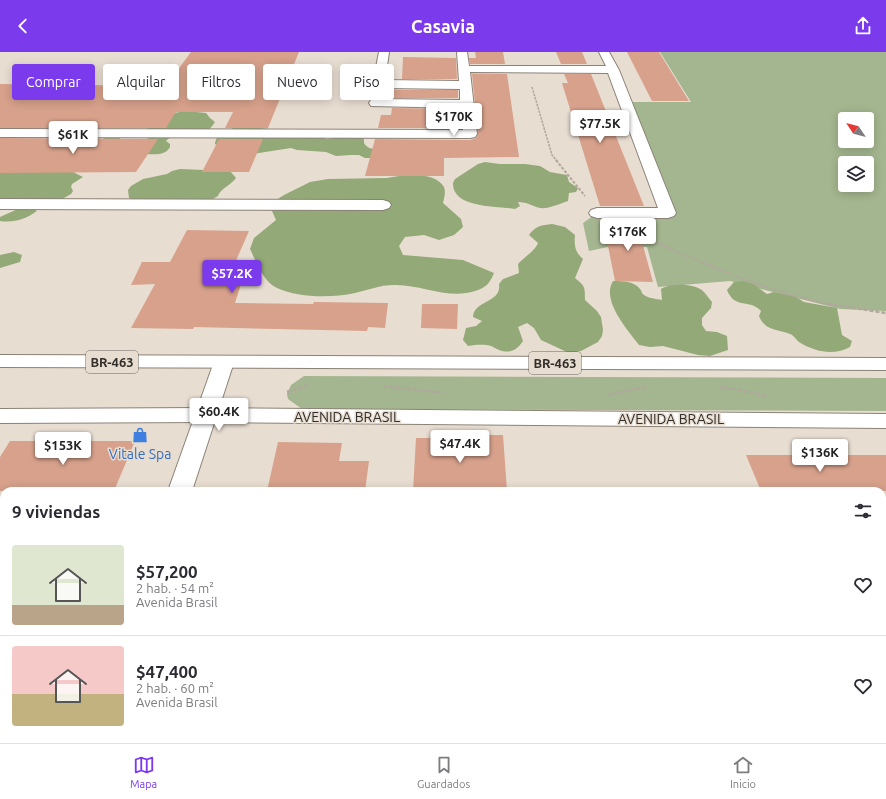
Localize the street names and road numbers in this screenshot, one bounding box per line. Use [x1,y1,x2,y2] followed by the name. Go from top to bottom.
[86,351,138,373] road number: BR-463
[529,352,581,374] road number: BR-463
[294,409,400,425] street label: AVENIDA BRASIL
[618,411,724,427] street label: AVENIDA BRASIL

